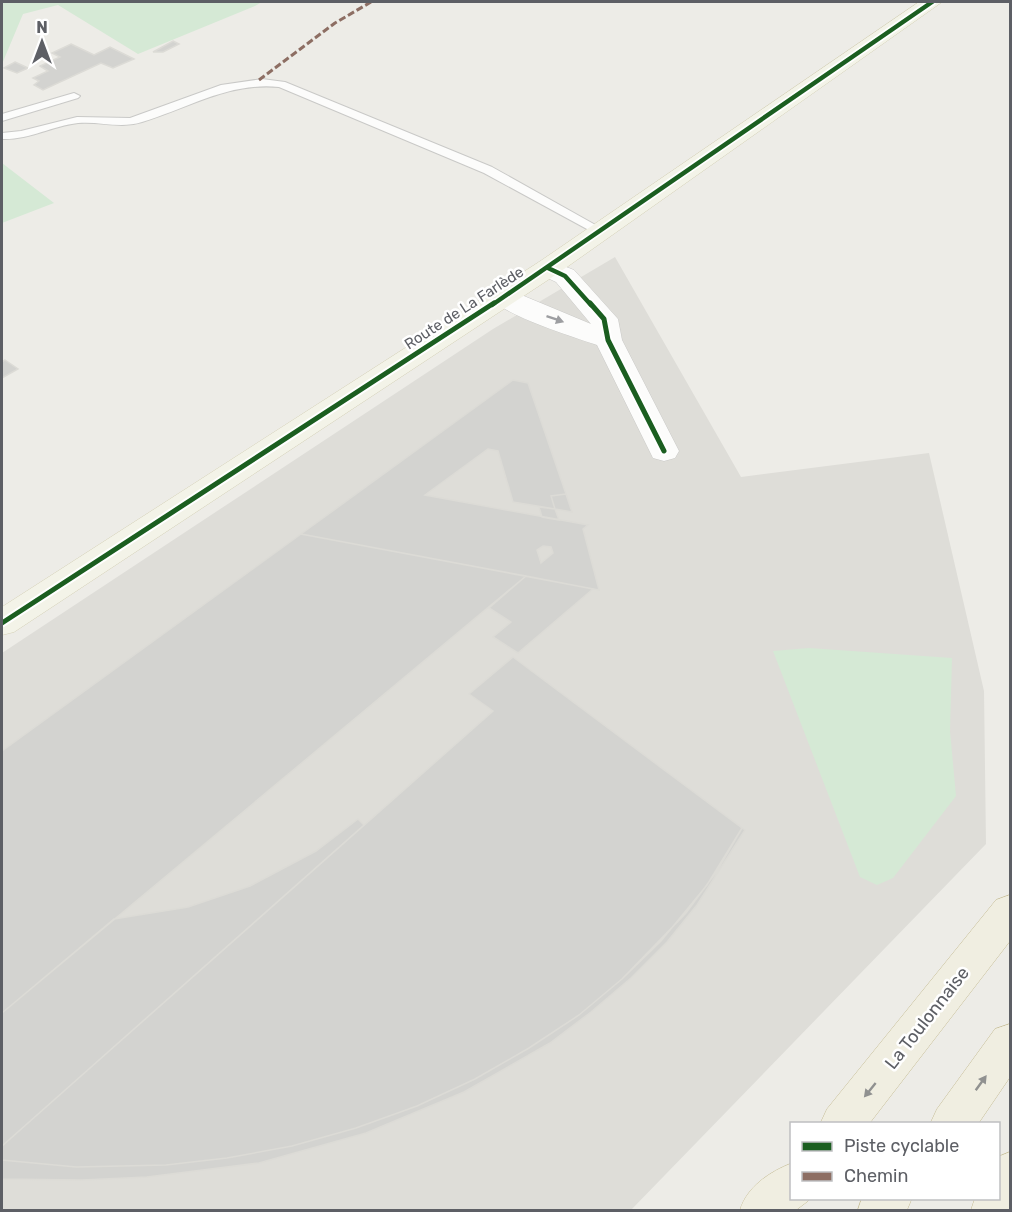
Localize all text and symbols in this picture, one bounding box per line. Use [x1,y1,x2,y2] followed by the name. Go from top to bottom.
[12,12,72,72] north arrow
[36,18,48,37] text: N
[401,263,527,353] street label: Route de La Farlède
[546,315,564,324] one-way arrow
[880,962,974,1074] street label: La Toulonnaise
[975,1076,987,1091] one-way arrow
[863,1082,876,1098] one-way arrow
[790,1122,1000,1200] legend
[844,1135,959,1157] text: Piste cyclable
[844,1165,908,1187] text: Chemin

